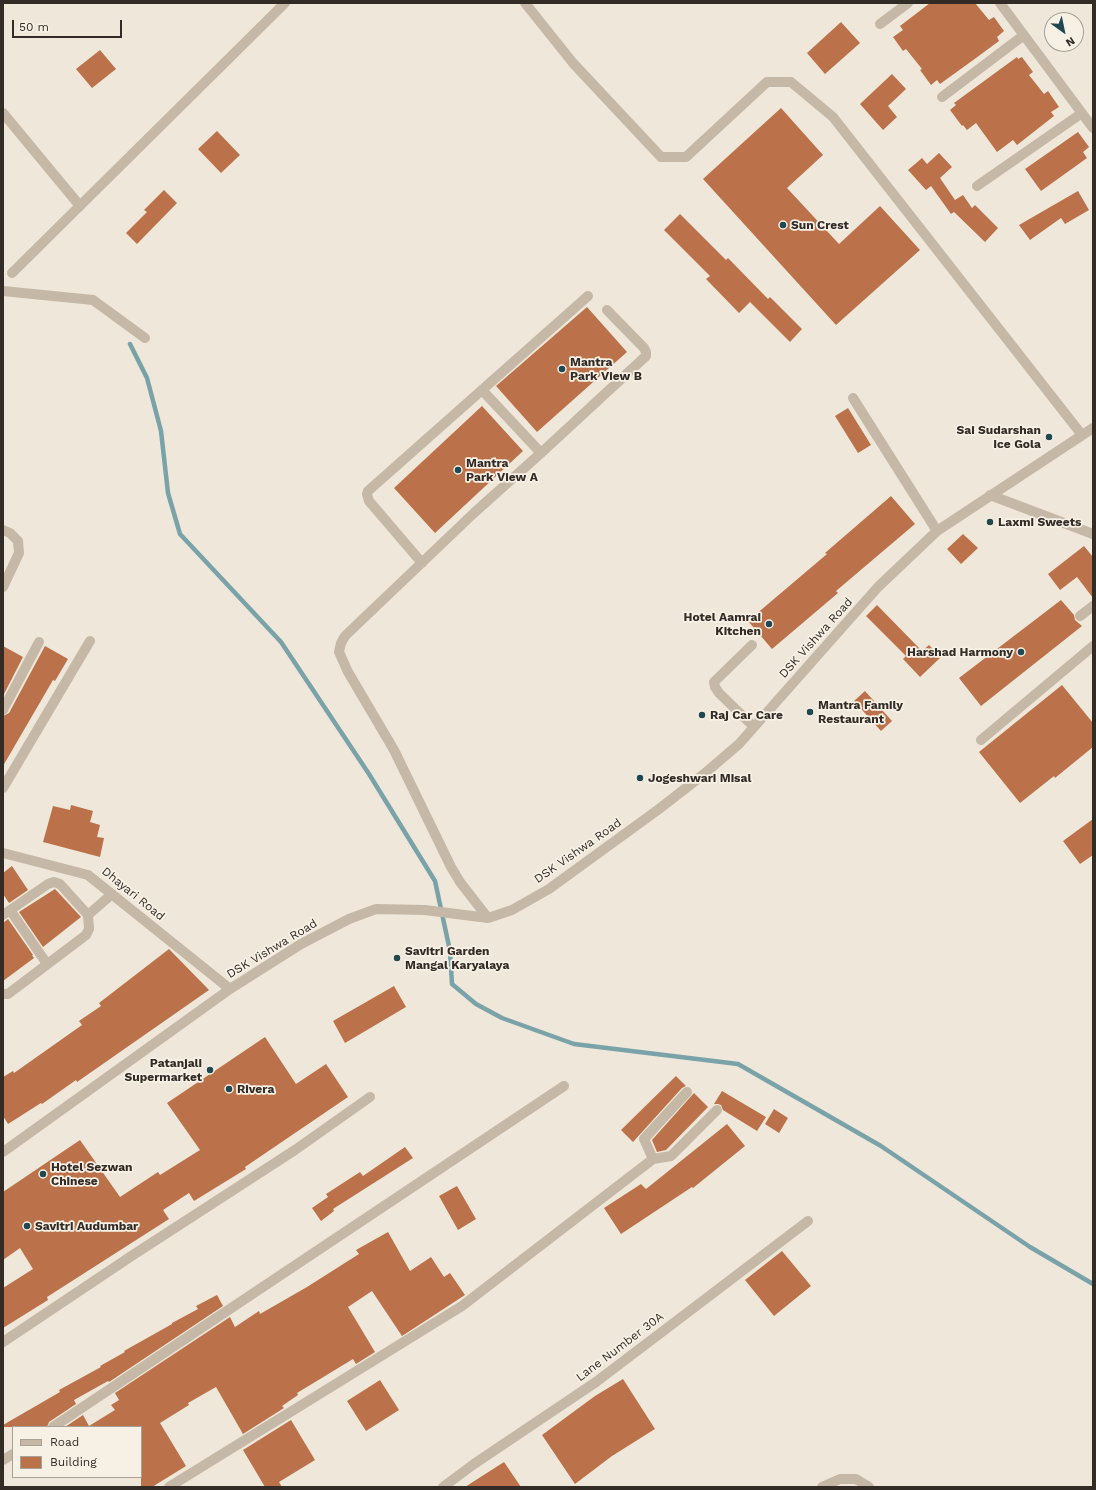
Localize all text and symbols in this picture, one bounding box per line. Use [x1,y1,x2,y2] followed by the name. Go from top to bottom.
[14,12,124,38] scale bar
[1044,12,1084,52] north arrow
[19,20,49,34] text: 50 m
[1063,34,1077,49] text: N
[791,218,849,232] place label: Sun Crest
[778,220,788,230] marker: Sun Crest
[570,355,642,383] place label: Mantra Park View B
[557,364,567,374] marker: Mantra Park View B
[957,423,1041,451] place label: Sai Sudarshan Ice Gola
[1044,432,1054,442] marker: Sai Sudarshan Ice Gola
[466,456,538,484] place label: Mantra Park View A
[453,465,463,475] marker: Mantra Park View A
[998,515,1081,529] place label: Laxmi Sweets
[985,517,995,527] marker: Laxmi Sweets
[776,595,856,681] street label: DSK Vishwa Road
[684,610,761,638] place label: Hotel Aamrai Kitchen
[764,619,774,629] marker: Hotel Aamrai Kitchen
[907,645,1013,659] place label: Harshad Harmony
[1016,647,1026,657] marker: Harshad Harmony
[818,698,903,726] place label: Mantra Family Restaurant
[805,707,815,717] marker: Mantra Family Restaurant
[710,708,783,722] place label: Raj Car Care
[697,710,707,720] marker: Raj Car Care
[648,771,751,785] place label: Jogeshwari Misal
[635,773,645,783] marker: Jogeshwari Misal
[532,816,624,886] street label: DSK Vishwa Road
[99,864,167,924] street label: Dhayari Road
[224,916,320,982] street label: DSK Vishwa Road
[405,944,509,972] place label: Savitri Garden Mangal Karyalaya
[392,953,402,963] marker: Savitri Garden Mangal Karyalaya
[125,1056,202,1084] place label: Patanjali Supermarket
[205,1065,215,1075] marker: Patanjali Supermarket
[237,1082,274,1096] place label: Rivera
[224,1084,234,1094] marker: Rivera
[51,1160,133,1188] place label: Hotel Sezwan Chinese
[38,1169,48,1179] marker: Hotel Sezwan Chinese
[35,1219,138,1233] place label: Savitri Audumbar
[22,1221,32,1231] marker: Savitri Audumbar
[573,1309,667,1385] street label: Lane Number 30A
[12,1426,142,1478] legend
[50,1435,79,1449] text: Road
[50,1455,97,1469] text: Building

